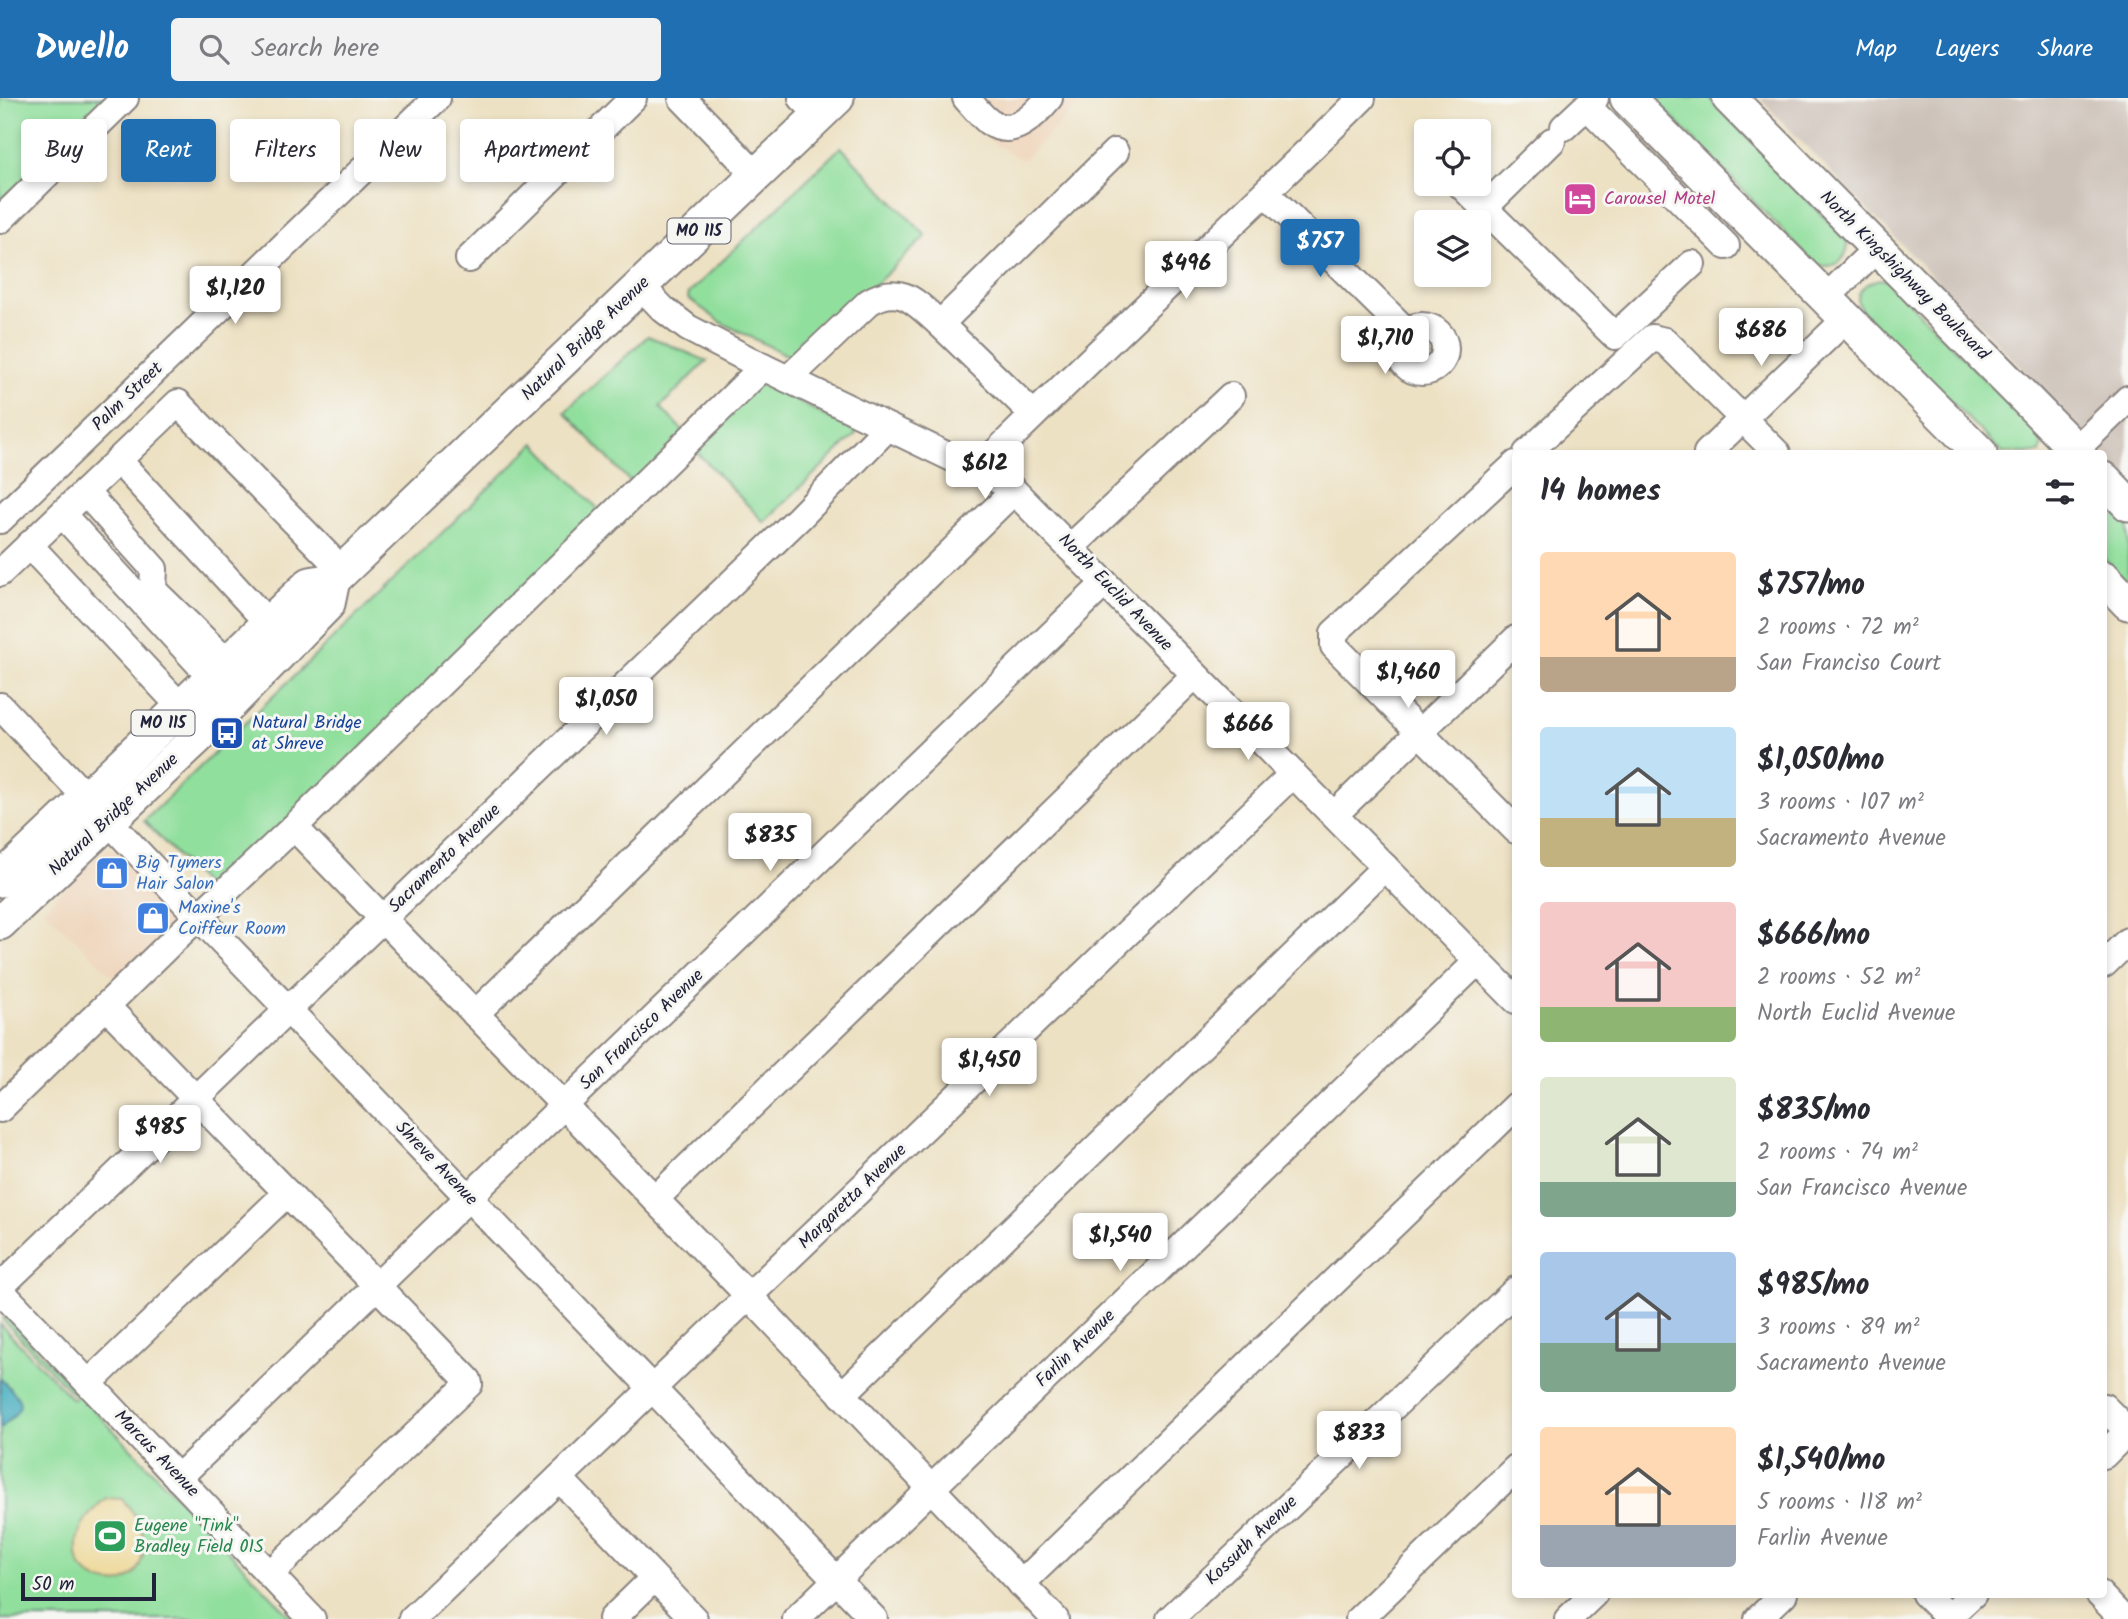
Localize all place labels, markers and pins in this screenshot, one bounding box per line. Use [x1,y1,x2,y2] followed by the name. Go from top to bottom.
[1561,180,1599,218] hotel icon: Carousel Motel
[1604,185,1716,214] place label: Carousel Motel
[1279,220,1361,279] pin: $757
[1145,242,1227,301] pin: $496
[178,266,292,326] pin: $1,120
[1720,308,1802,368] pin: $686
[1328,316,1442,376] pin: $1,710
[944,442,1026,501] pin: $612
[1351,650,1465,710] pin: $1,460
[549,678,663,737] pin: $1,050
[1207,702,1289,762] pin: $666
[252,709,362,759] place label: Natural Bridge at Shreve
[208,714,246,752] bus stop icon: Natural Bridge at Shreve
[729,814,811,873] pin: $835
[136,849,222,899] place label: Big Tymers Hair Salon
[93,854,131,892] shop icon: Big Tymers Hair Salon
[178,894,286,944] place label: Maxine's Coiffeur Room
[134,899,172,937] shop icon: Maxine's Coiffeur Room
[932,1038,1046,1098] pin: $1,450
[119,1105,201,1165] pin: $985
[1063,1214,1177,1273] pin: $1,540
[1318,1412,1400,1471] pin: $833
[134,1512,264,1562] place label: Eugene "Tink" Bradley Field 01S
[91,1517,129,1555] sports icon: Eugene "Tink" Bradley Field 01S

